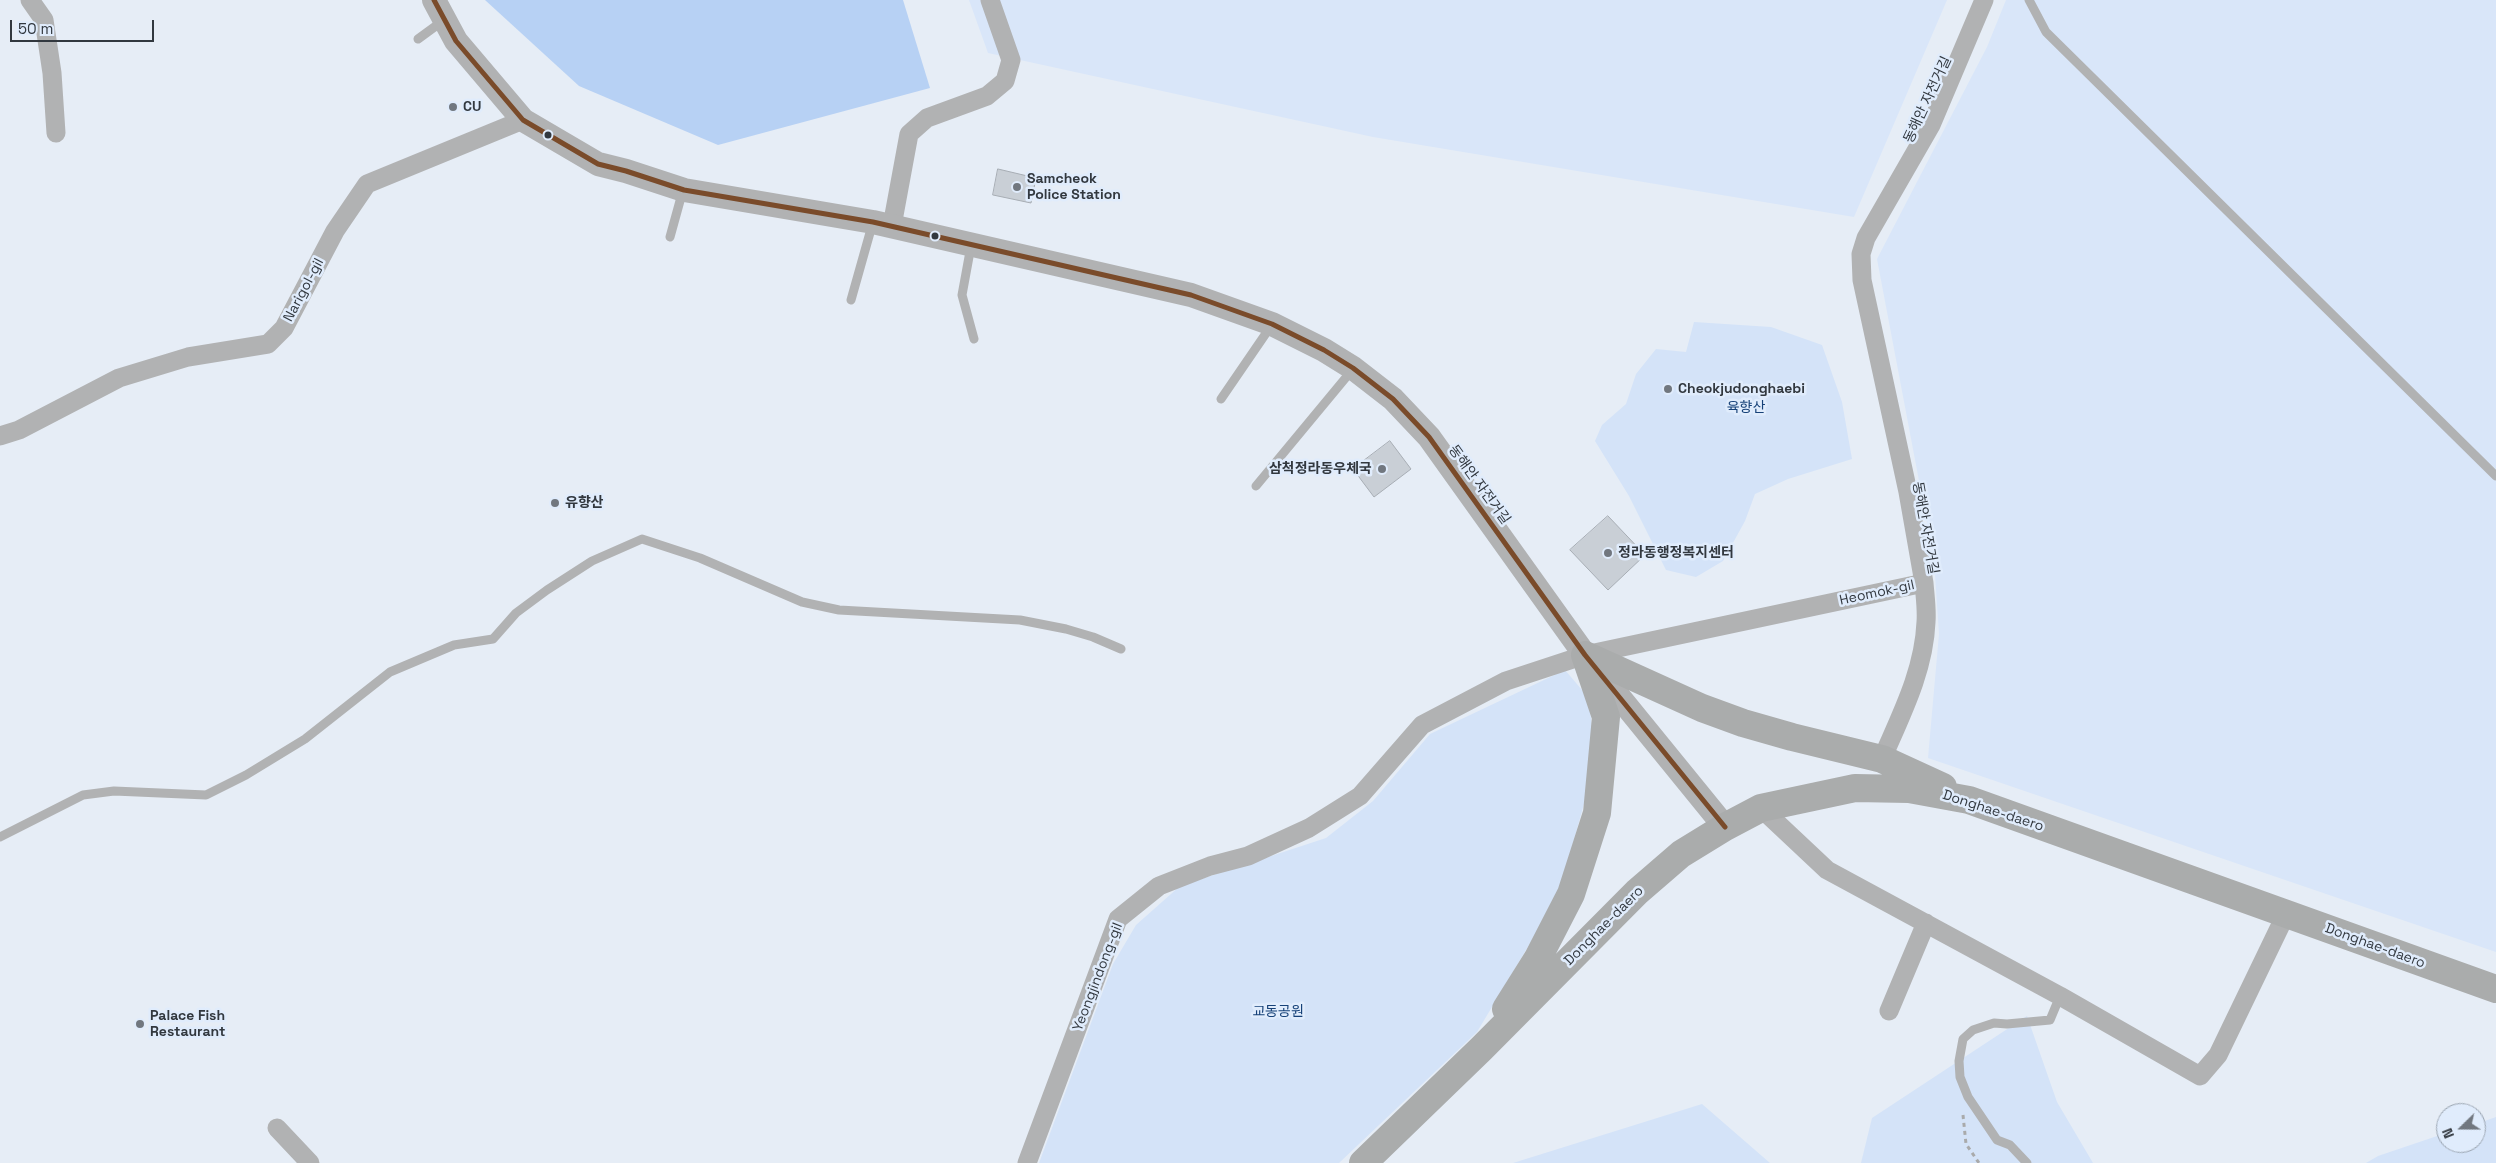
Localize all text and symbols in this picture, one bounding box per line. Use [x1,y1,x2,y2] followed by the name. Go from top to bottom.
[12,10,156,42] scale bar
[18,19,53,38] text: 50 m
[1901,54,1955,146] street label: 동해안 자전거길
[463,99,481,115] place label: CU
[447,101,459,113] marker: CU
[543,130,553,140] unlabelled marker
[1027,171,1121,203] place label: Samcheok Police Station
[1011,181,1023,193] marker: Samcheok Police Station
[930,231,940,241] unlabelled marker
[280,255,328,325] street label: Narigol-gil
[1678,381,1805,397] place label: Cheokjudonghaebi
[1662,383,1674,395] marker: Cheokjudonghaebi
[1727,400,1765,416] park label: 육향산
[1445,442,1513,528] street label: 동해안 자전거길
[1269,461,1372,477] place label: 삼척정라동우체국
[1376,463,1388,475] marker: 삼척정라동우체국
[1909,480,1941,576] street label: 동해안 자전거길
[565,495,604,511] place label: 유향산
[549,497,561,509] marker: 유향산
[1618,545,1734,561] place label: 정라동행정복지센터
[1602,547,1614,559] marker: 정라동행정복지센터
[1838,577,1916,609] street label: Heomok-gil
[1940,787,2046,835] street label: Donghae-daero
[1561,883,1647,969] street label: Donghae-daero
[1070,920,1126,1034] street label: Yeongjindong-gil
[2323,920,2427,972] street label: Donghae-daero
[1252,1004,1304,1020] park label: 교동공원
[150,1008,225,1040] place label: Palace Fish Restaurant
[134,1018,146,1030] marker: Palace Fish Restaurant
[2436,1103,2486,1153] north arrow
[2438,1126,2458,1141] text: N

